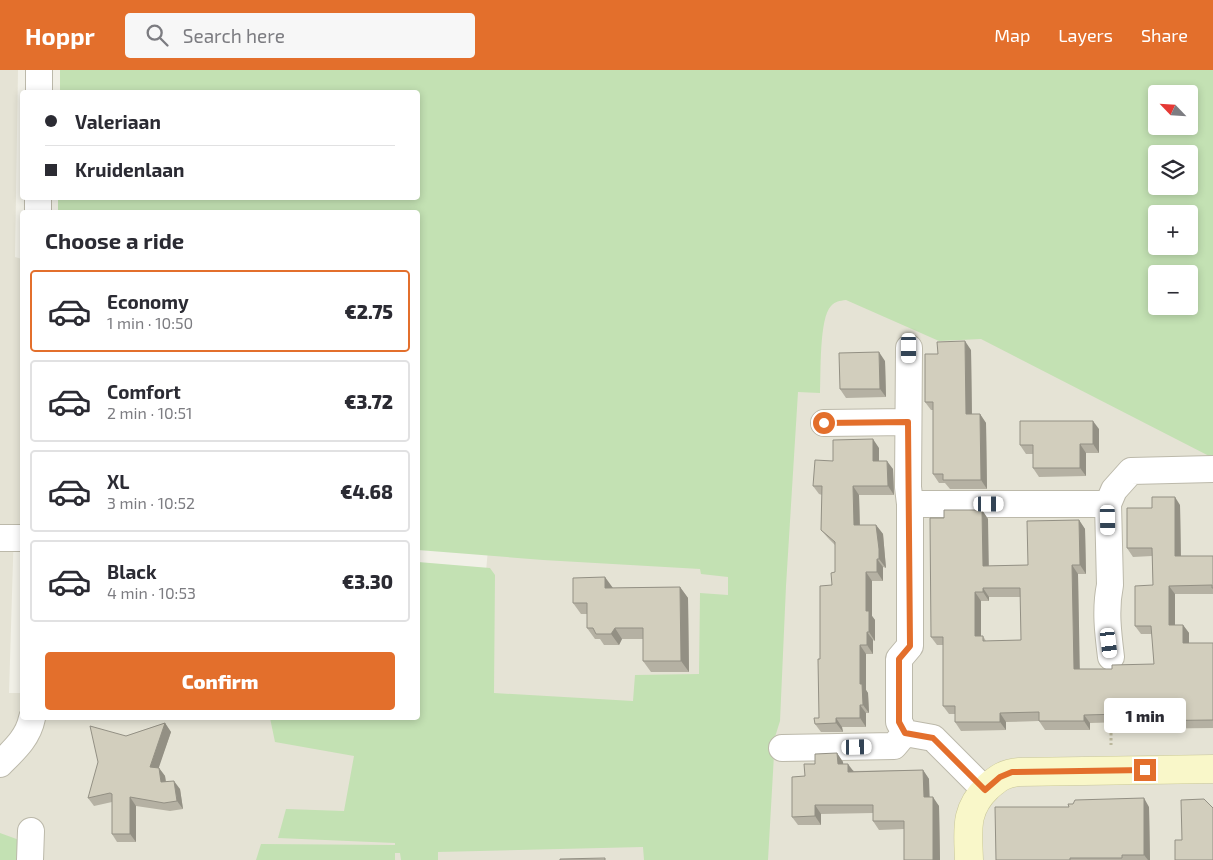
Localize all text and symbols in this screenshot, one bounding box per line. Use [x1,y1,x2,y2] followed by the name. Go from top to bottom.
[125,13,475,58] search box
[25,21,95,50] text: Hoppr
[143,21,171,49] icon: search
[183,24,285,47] text: Search here
[994,24,1030,46] text: Map
[1058,24,1113,46] text: Layers
[1141,24,1188,46] text: Share
[1148,85,1198,135] north arrow
[1148,85,1198,315] map controls
[75,110,161,133] text: Valeriaan
[1148,145,1198,195] button: layers
[75,158,184,181] text: Kruidenlaan
[1148,205,1198,255] button: +
[45,227,184,253] text: Choose a ride
[1148,265,1198,315] button: −
[47,289,92,334] icon: car
[107,290,189,313] text: Economy
[345,300,393,323] text: €2.75
[107,313,193,332] text: 1 min · 10:50
[901,333,916,363] car
[47,379,92,424] icon: car
[107,380,181,403] text: Comfort
[344,390,393,413] text: €3.72
[107,403,193,422] text: 2 min · 10:51
[813,412,835,434] route start
[47,469,92,514] icon: car
[107,470,129,493] text: XL
[340,480,393,503] text: €4.68
[107,493,195,512] text: 3 min · 10:52
[974,497,1004,512] car
[1100,505,1115,535] car
[47,559,92,604] icon: car
[107,560,157,583] text: Black
[342,570,393,593] text: €3.30
[107,583,196,602] text: 4 min · 10:53
[1099,627,1118,659] car
[45,652,395,710] button: Confirm
[1104,698,1186,732] callout: 1 min
[1125,706,1165,725] text: 1 min
[841,739,872,755] car
[1134,759,1156,781] route end

